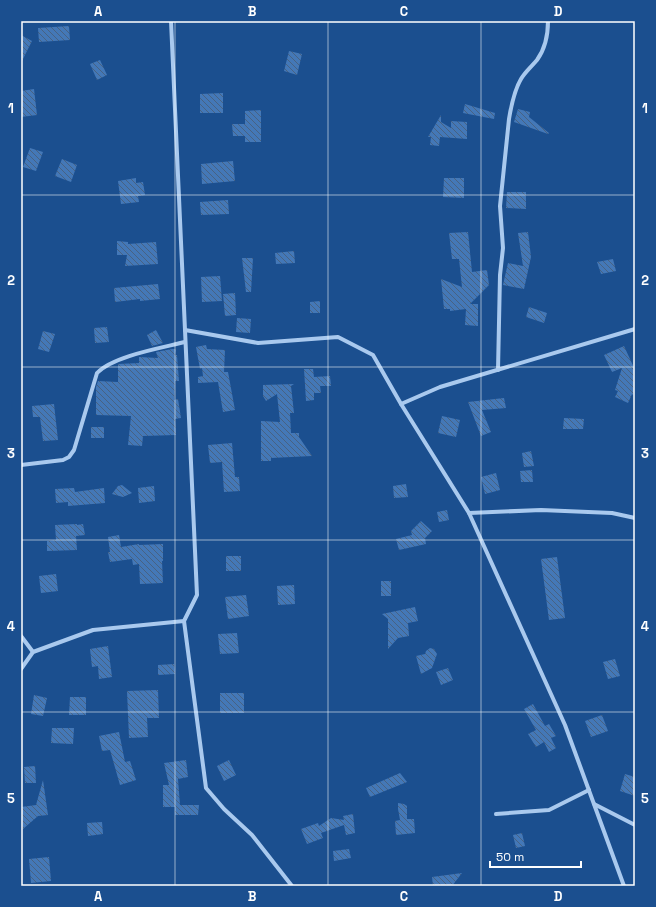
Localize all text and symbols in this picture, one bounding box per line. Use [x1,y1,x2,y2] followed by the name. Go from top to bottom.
[94,3,103,20] text: A
[248,3,257,20] text: B
[400,3,408,20] text: C
[554,3,563,20] text: D
[8,100,14,117] text: 1
[642,100,648,117] text: 1
[7,272,15,289] text: 2
[641,272,649,289] text: 2
[7,445,15,462] text: 3
[641,445,649,462] text: 3
[7,618,15,635] text: 4
[641,618,649,635] text: 4
[7,790,15,807] text: 5
[641,790,649,807] text: 5
[490,843,581,869] scale bar
[496,849,524,865] text: 50 m
[94,888,103,905] text: A
[248,888,257,905] text: B
[400,888,408,905] text: C
[554,888,563,905] text: D

